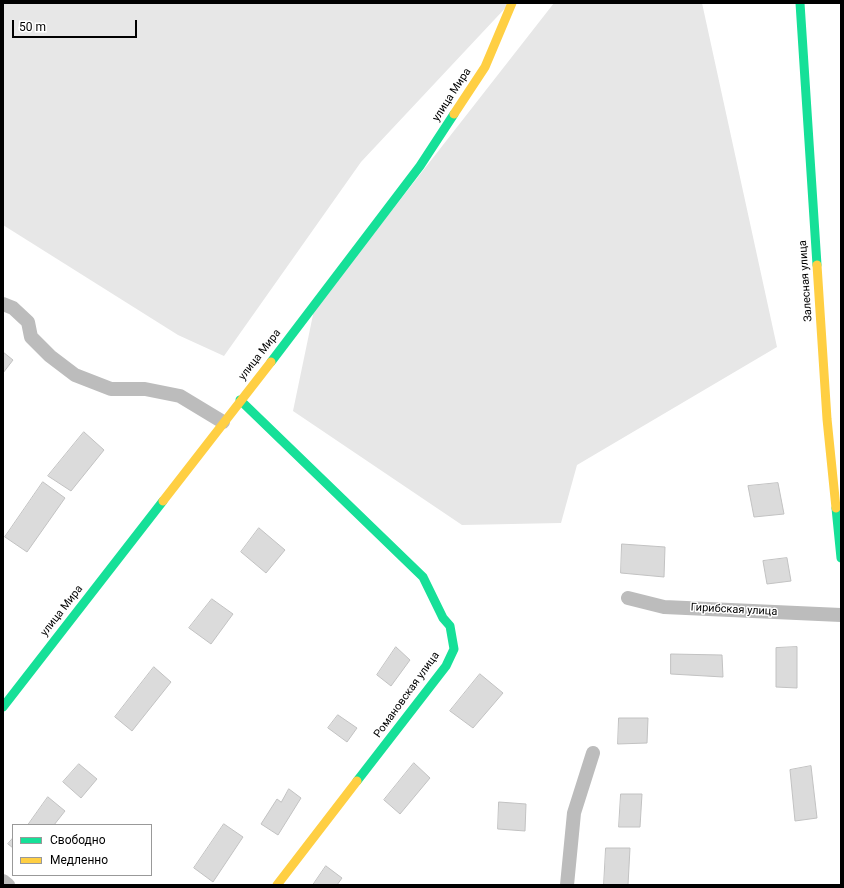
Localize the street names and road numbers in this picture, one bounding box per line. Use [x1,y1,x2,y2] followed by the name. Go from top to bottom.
[430,66,474,124] street label: улица Мира
[797,240,815,322] street label: Залесная улица
[236,327,284,383] street label: улица Мира
[38,583,86,639] street label: улица Мира
[690,601,778,619] street label: Гирибская улица
[371,650,443,740] street label: Романовская улица

